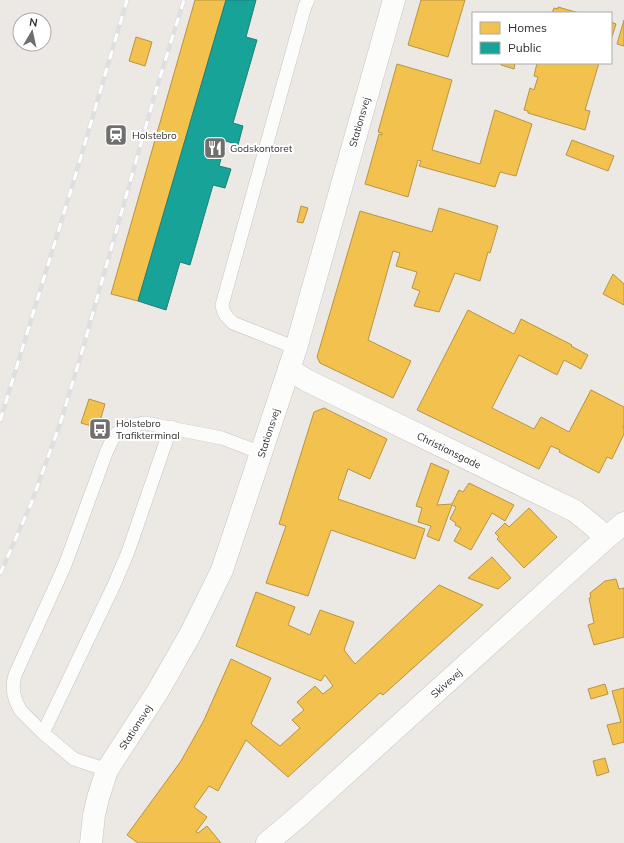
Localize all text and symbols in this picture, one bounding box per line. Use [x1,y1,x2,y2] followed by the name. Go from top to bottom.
[12,12,52,52] north arrow
[472,12,612,64] legend
[28,15,39,30] text: N
[508,20,547,35] text: Homes
[508,40,542,55] text: Public
[346,96,373,148] street label: Stationsvej
[103,122,129,148] station icon: Holstebro
[132,129,177,142] place label: Holstebro
[202,135,228,161] restaurant icon: Godskontoret
[230,142,293,155] place label: Godskontoret
[254,407,283,459] street label: Stationsvej
[87,416,113,442] bus stop icon: Holstebro Trafikterminal
[116,417,180,442] place label: Holstebro Trafikterminal
[415,429,483,472] street label: Christiansgade
[428,666,465,701] street label: Skivevej
[116,702,155,752] street label: Stationsvej

